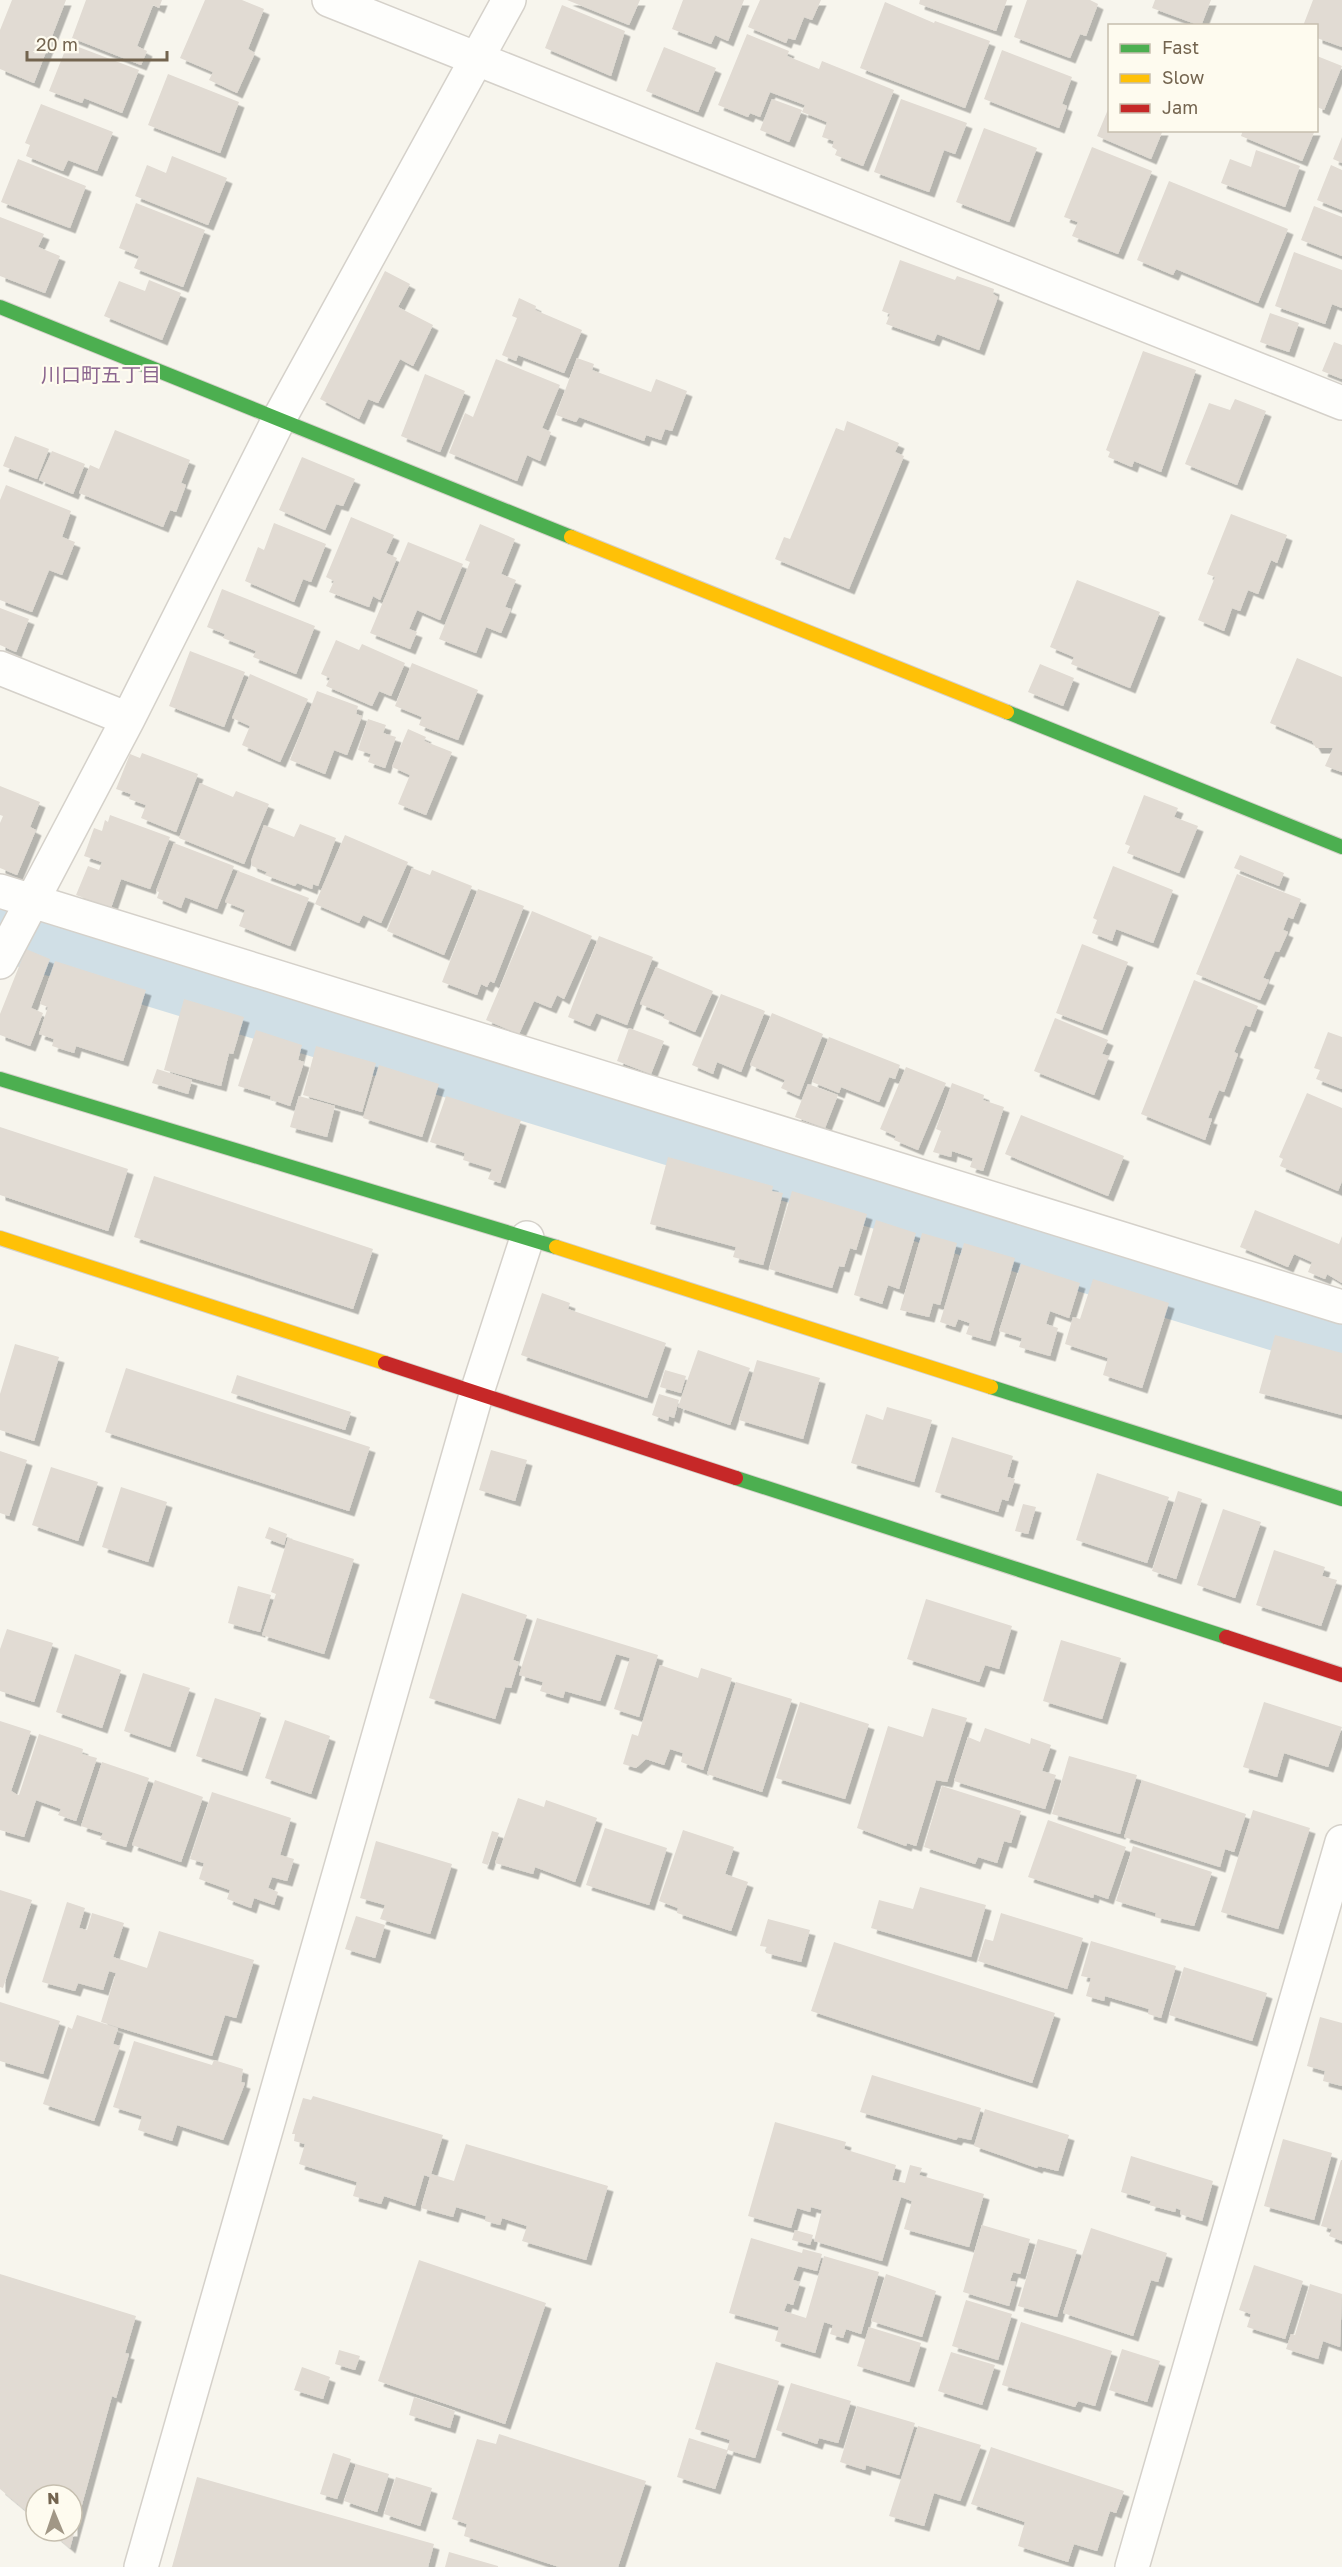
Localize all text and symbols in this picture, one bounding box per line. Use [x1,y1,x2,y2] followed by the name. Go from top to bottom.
[27,24,166,62] scale bar
[1108,24,1318,132] legend
[36,33,78,55] text: 20 m
[1162,36,1199,58] text: Fast
[1162,66,1205,88] text: Slow
[1162,96,1198,118] text: Jam
[41,362,161,386] district label: 川口町五丁目
[24,2483,84,2543] north arrow
[47,2488,60,2508] text: N

